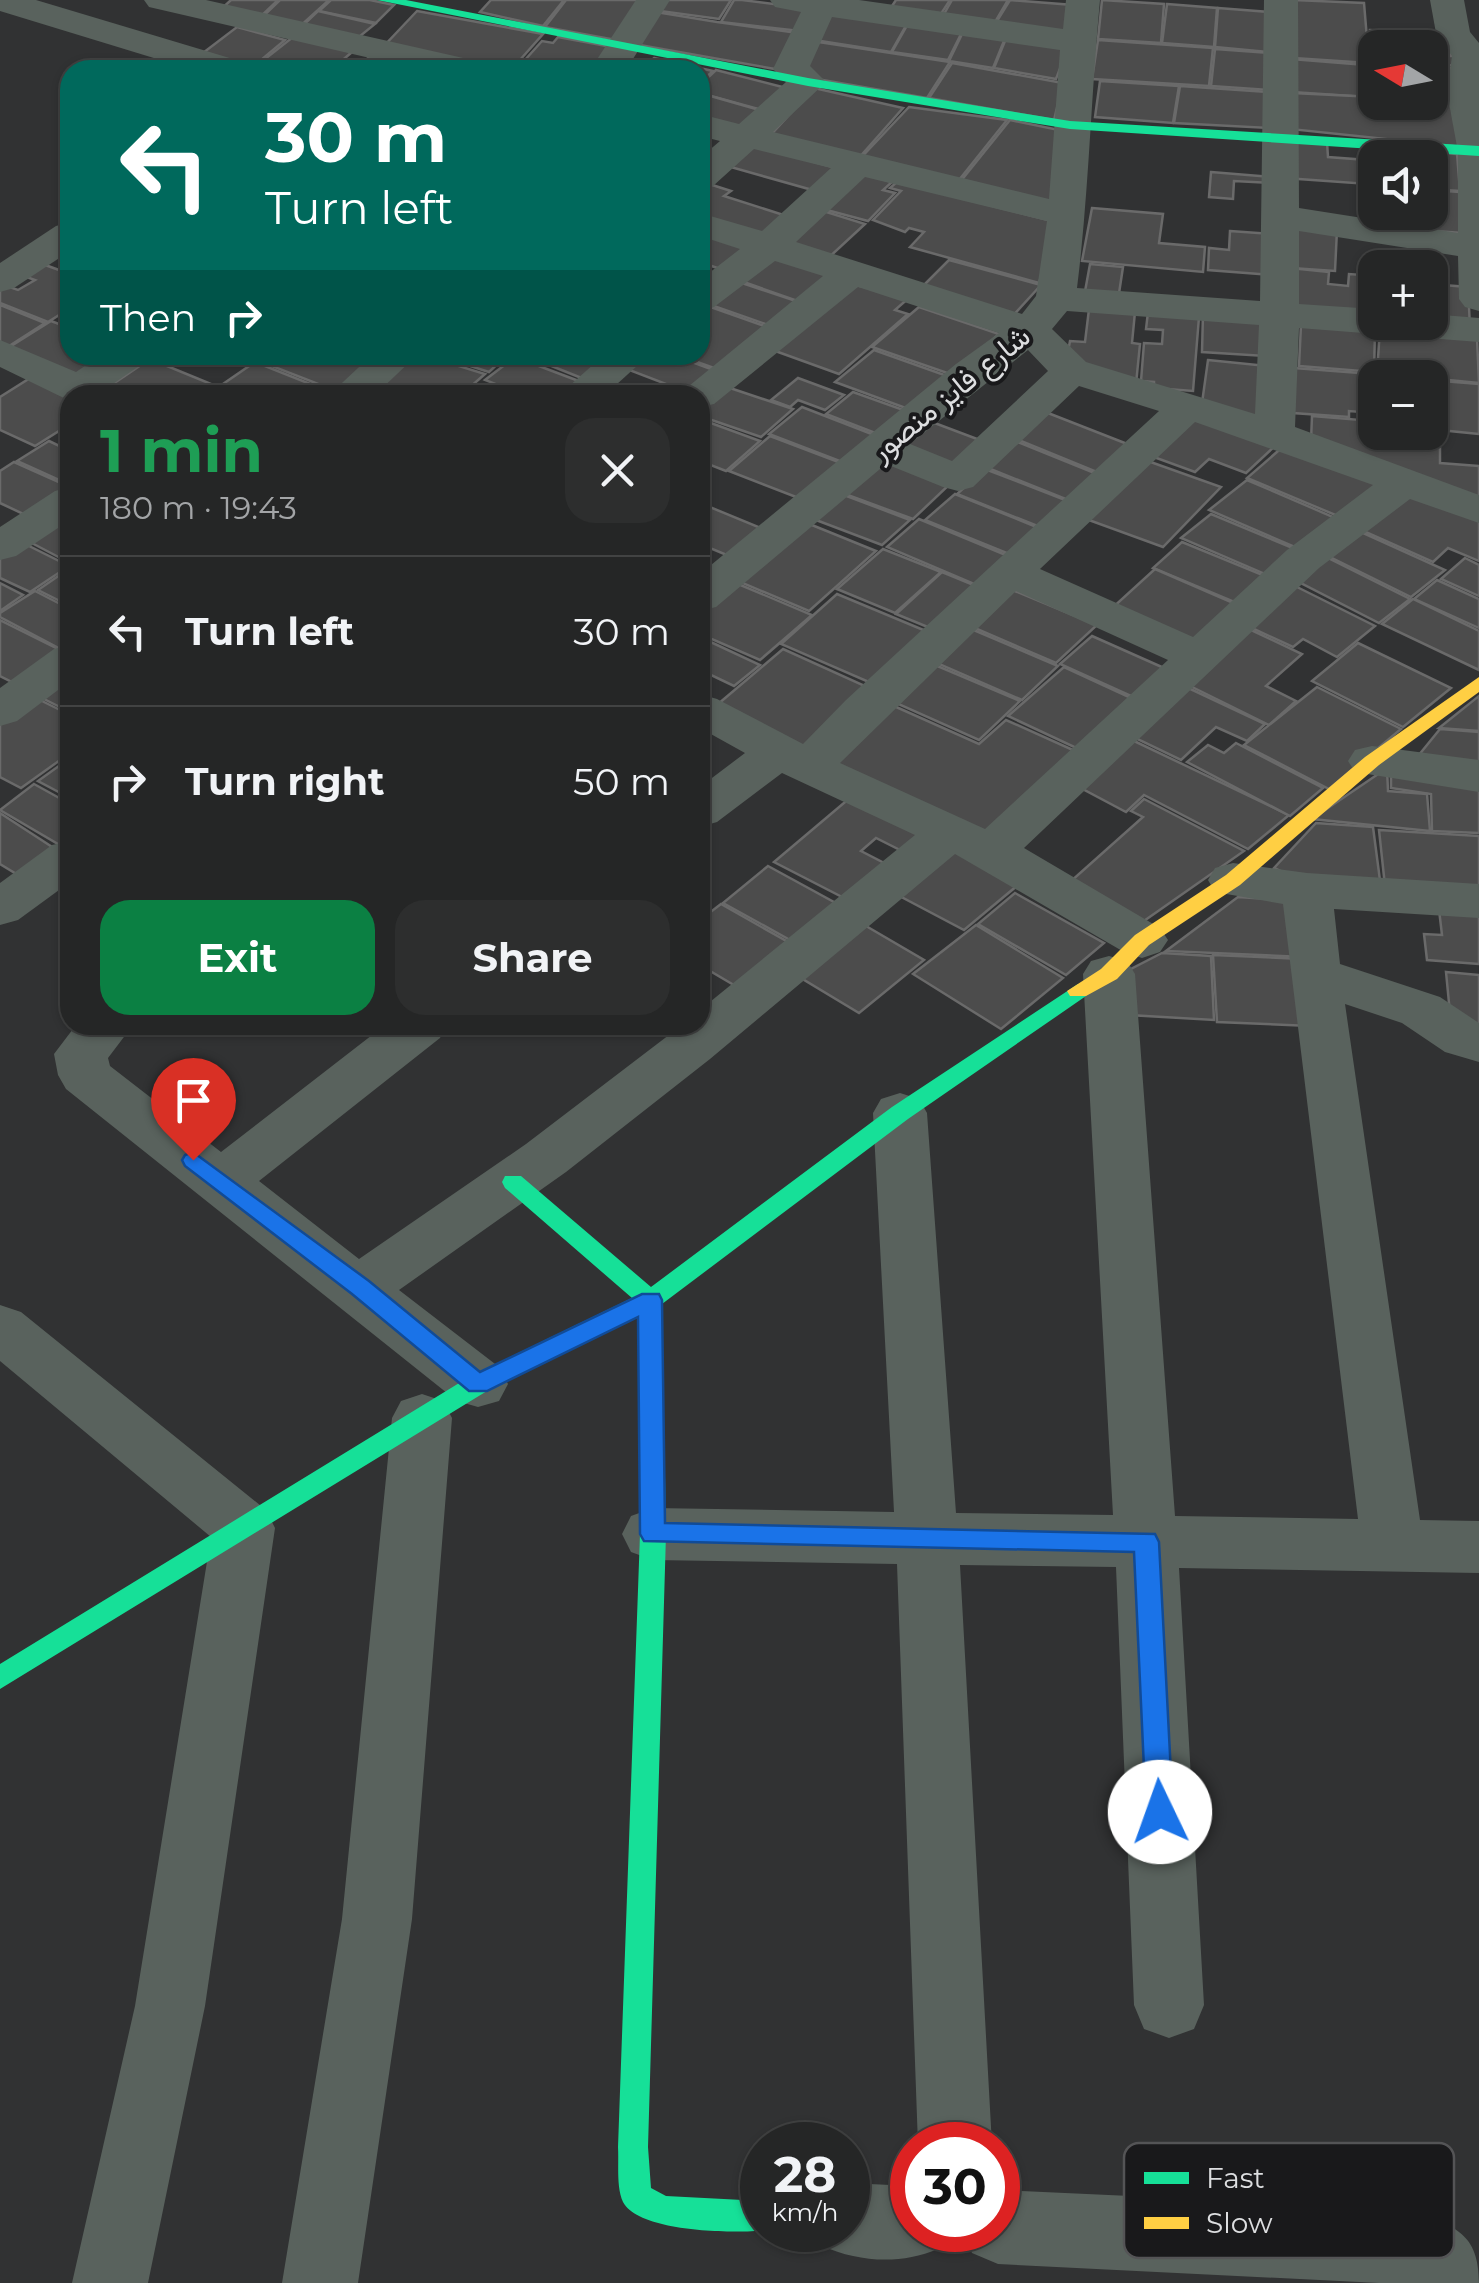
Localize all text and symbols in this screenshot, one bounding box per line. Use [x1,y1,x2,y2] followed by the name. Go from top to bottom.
[1358,30,1448,120] north arrow
[1358,30,1448,450] map controls
[265,94,447,180] text: 30 m
[100,100,230,230] icon: left
[1358,140,1448,230] button: sound
[265,180,453,235] text: Turn left
[1358,250,1448,340] button: +
[216,290,271,345] icon: right
[100,294,196,341] text: Then
[862,317,1039,471] street label: شارع فايز منصور
[1358,360,1448,450] button: −
[100,414,263,487] text: 1 min
[565,418,670,523] button: close
[100,488,297,527] text: 180 m · 19:43
[100,604,155,659] icon: left
[185,608,354,655] text: Turn left
[573,608,670,655] text: 30 m
[100,754,155,809] icon: right
[185,758,384,805] text: Turn right
[573,758,670,805] text: 50 m
[100,900,375,1015] button: Exit
[395,900,670,1015] button: Share
[151,1058,236,1161] pin
[166,1073,221,1128] icon: arrive
[1108,1760,1212,1864] position arrow
[890,2122,1020,2252] speed limit sign: 30
[1124,2143,1454,2258] legend
[774,2144,836,2205] text: 28
[1206,2161,1265,2195] text: Fast
[772,2197,838,2227] text: km/h
[1206,2206,1273,2240] text: Slow

